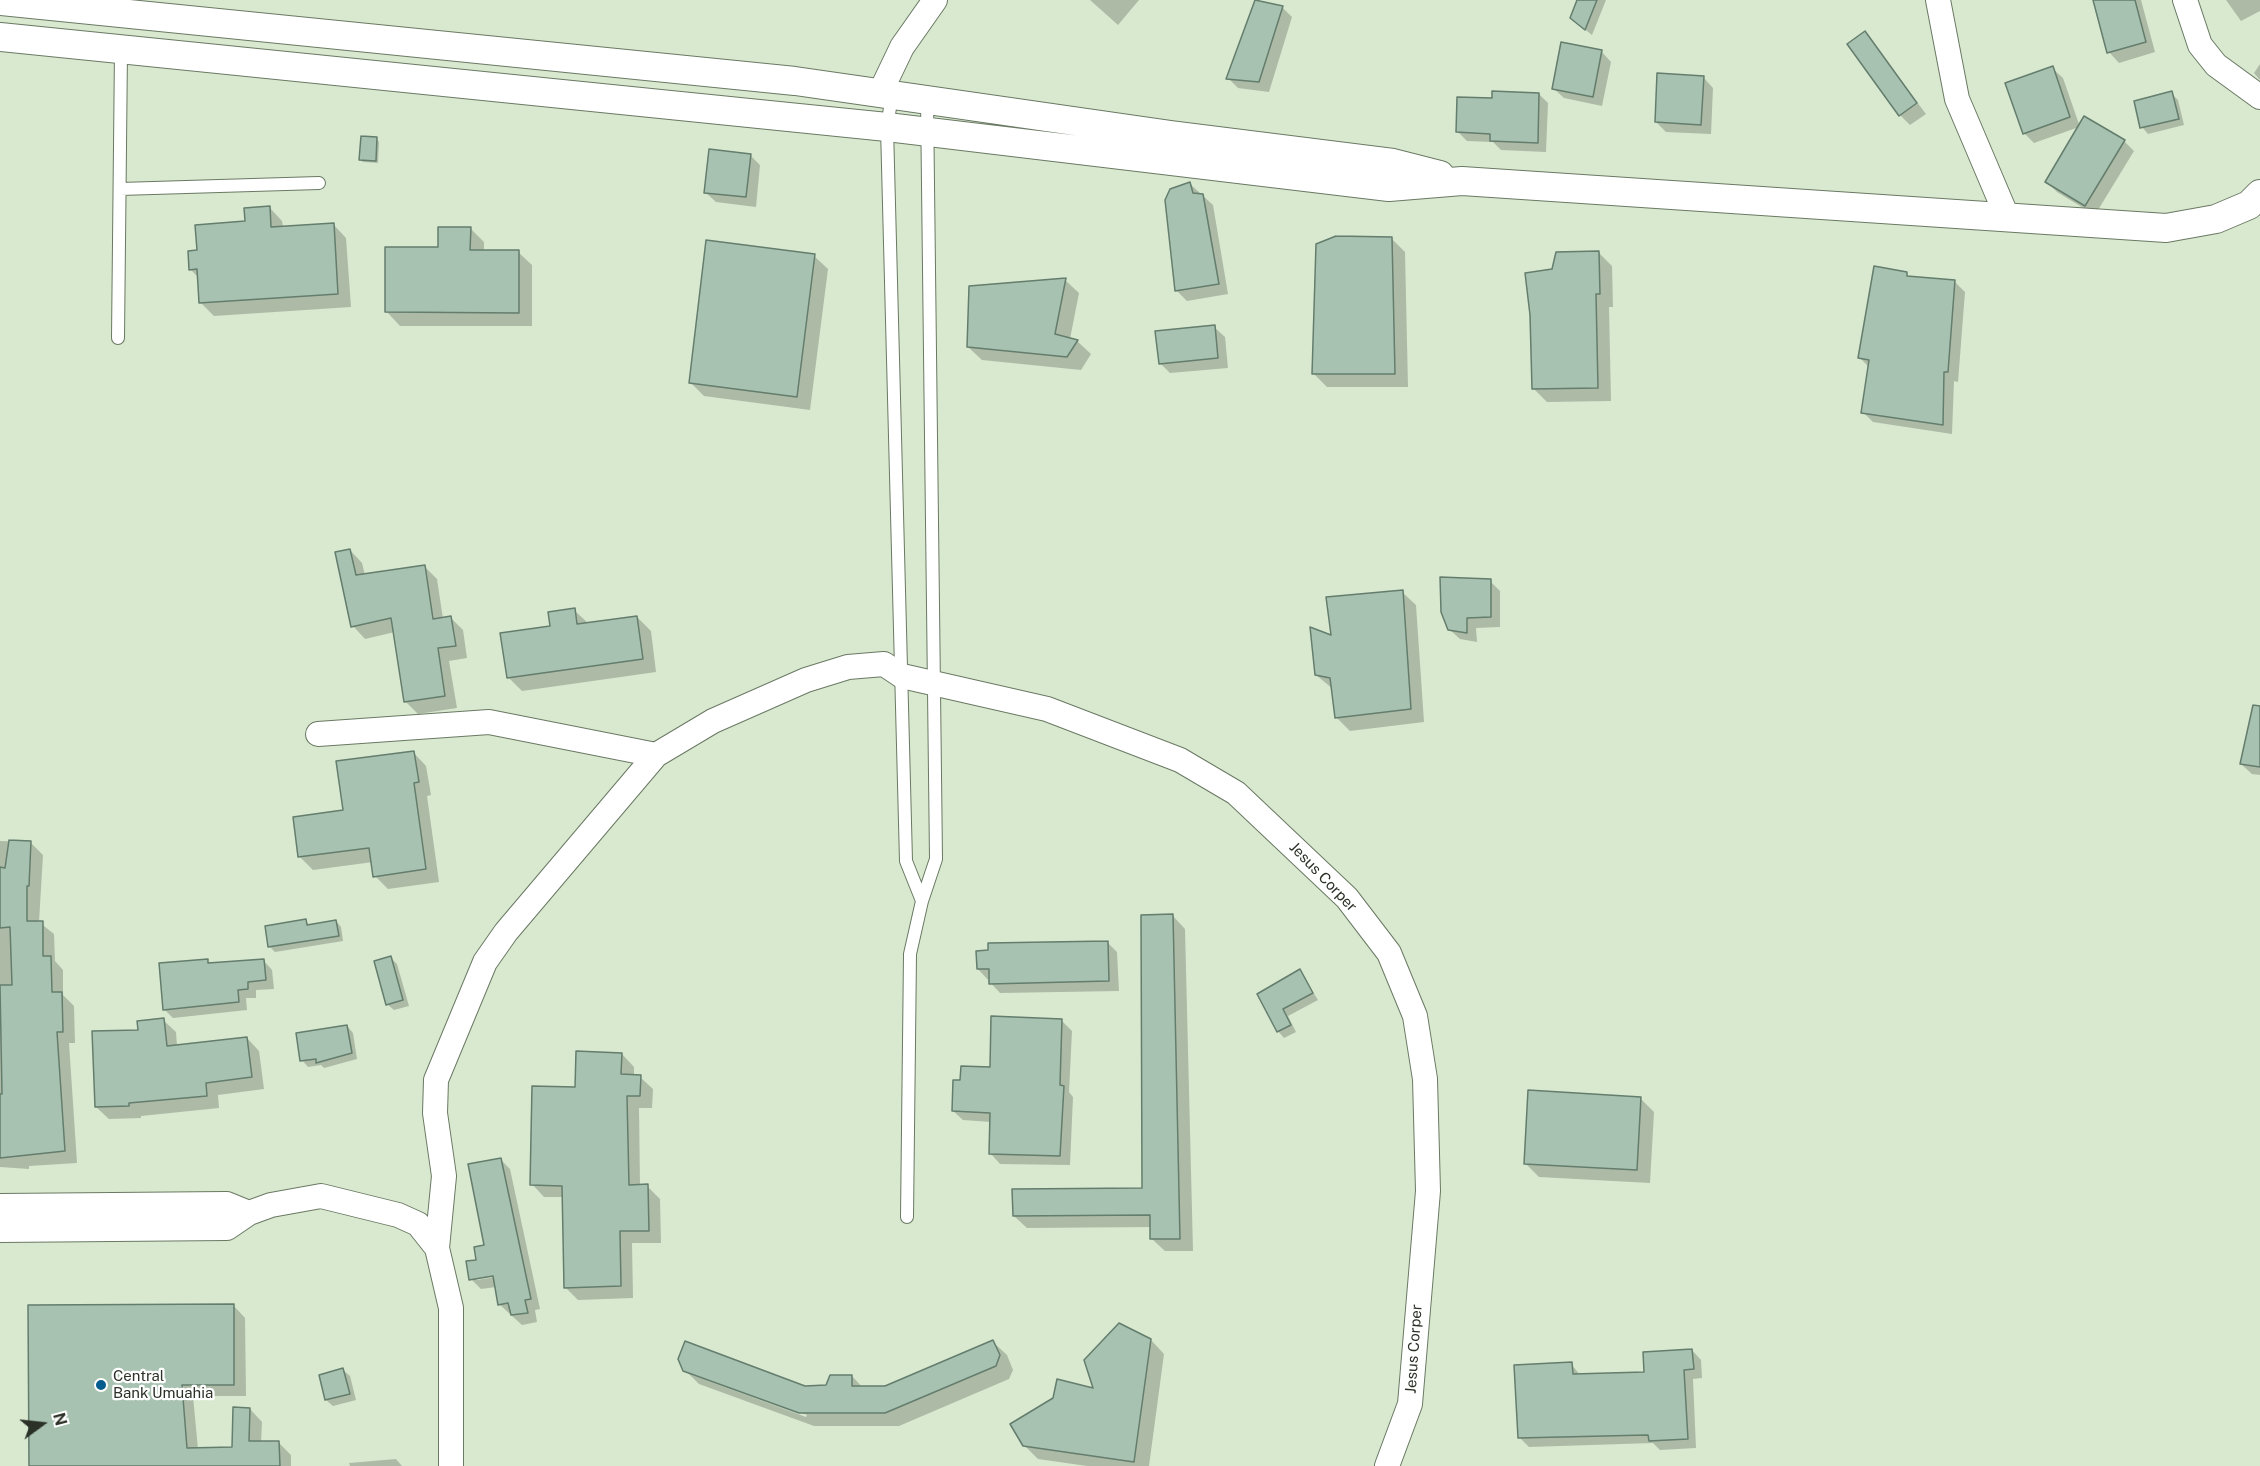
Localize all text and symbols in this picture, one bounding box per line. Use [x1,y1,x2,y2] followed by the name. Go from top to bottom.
[1285,838,1361,916] street label: Jesus Corper
[1402,1304,1426,1394] street label: Jesus Corper
[113,1367,213,1402] place label: Central Bank Umuahia
[94,1378,108,1392] marker: Central Bank Umuahia
[12,1394,72,1454] north arrow
[49,1411,71,1428] text: N

